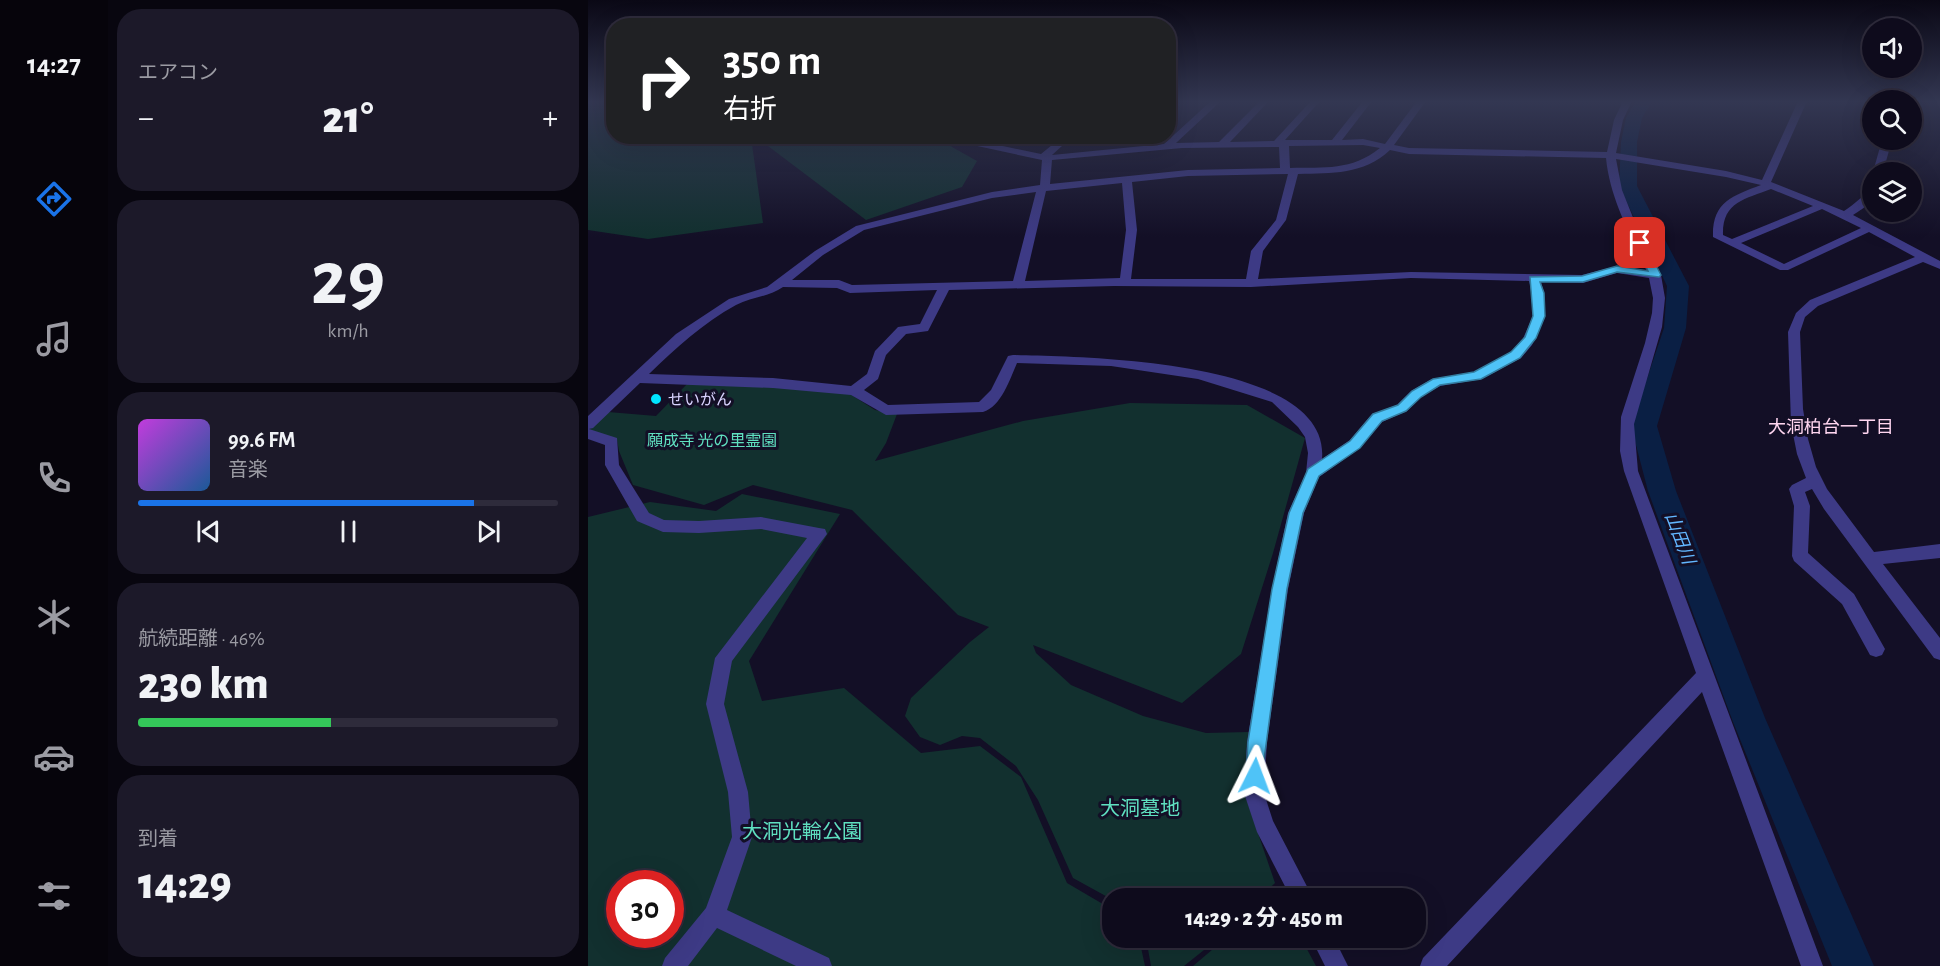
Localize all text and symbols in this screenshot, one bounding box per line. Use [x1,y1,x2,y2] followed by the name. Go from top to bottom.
[1862,18,1922,222] map controls
[1862,18,1922,78] button: sound
[723,40,821,82] text: 350 m
[624,42,702,120] icon: right
[27,51,81,78] text: 14:27
[138,63,218,83] text: エアコン
[1862,90,1922,150] button: search
[322,96,374,141] text: 21°
[723,96,777,123] text: 右折
[138,102,154,135] text: −
[542,102,558,135] text: +
[1862,162,1922,222] button: layers
[33,178,75,220] icon: directions
[1614,217,1665,268] pin
[1623,226,1656,259] icon: arrive
[311,241,385,319] text: 29
[33,318,75,360] icon: music
[327,321,369,341] text: km/h
[668,391,732,408] place label: せいがん
[649,392,663,406] marker: せいがん
[1768,417,1894,437] district label: 大洞柏台一丁目
[228,429,296,451] text: 99.6 FM
[647,433,777,449] park label: 願成寺 光の里霊園
[33,457,75,499] icon: phone
[228,460,268,480] text: 音楽
[1661,510,1699,569] water label: 山田川
[192,515,225,548] icon: previous
[332,515,365,548] icon: pause
[472,515,505,548] icon: next
[33,596,75,638] icon: climate
[138,629,265,649] text: 航続距離 · 46%
[138,662,269,707] text: 230 km
[33,736,75,778] icon: car
[1223,744,1287,808] position arrow
[1100,798,1180,819] park label: 大洞墓地
[742,821,862,842] park label: 大洞光輪公園
[138,829,178,849] text: 到着
[138,862,232,907] text: 14:29
[606,870,684,948] speed limit sign: 30
[33,875,75,917] icon: filters
[1185,907,1343,929] text: 14:29 · 2 分 · 450 m

